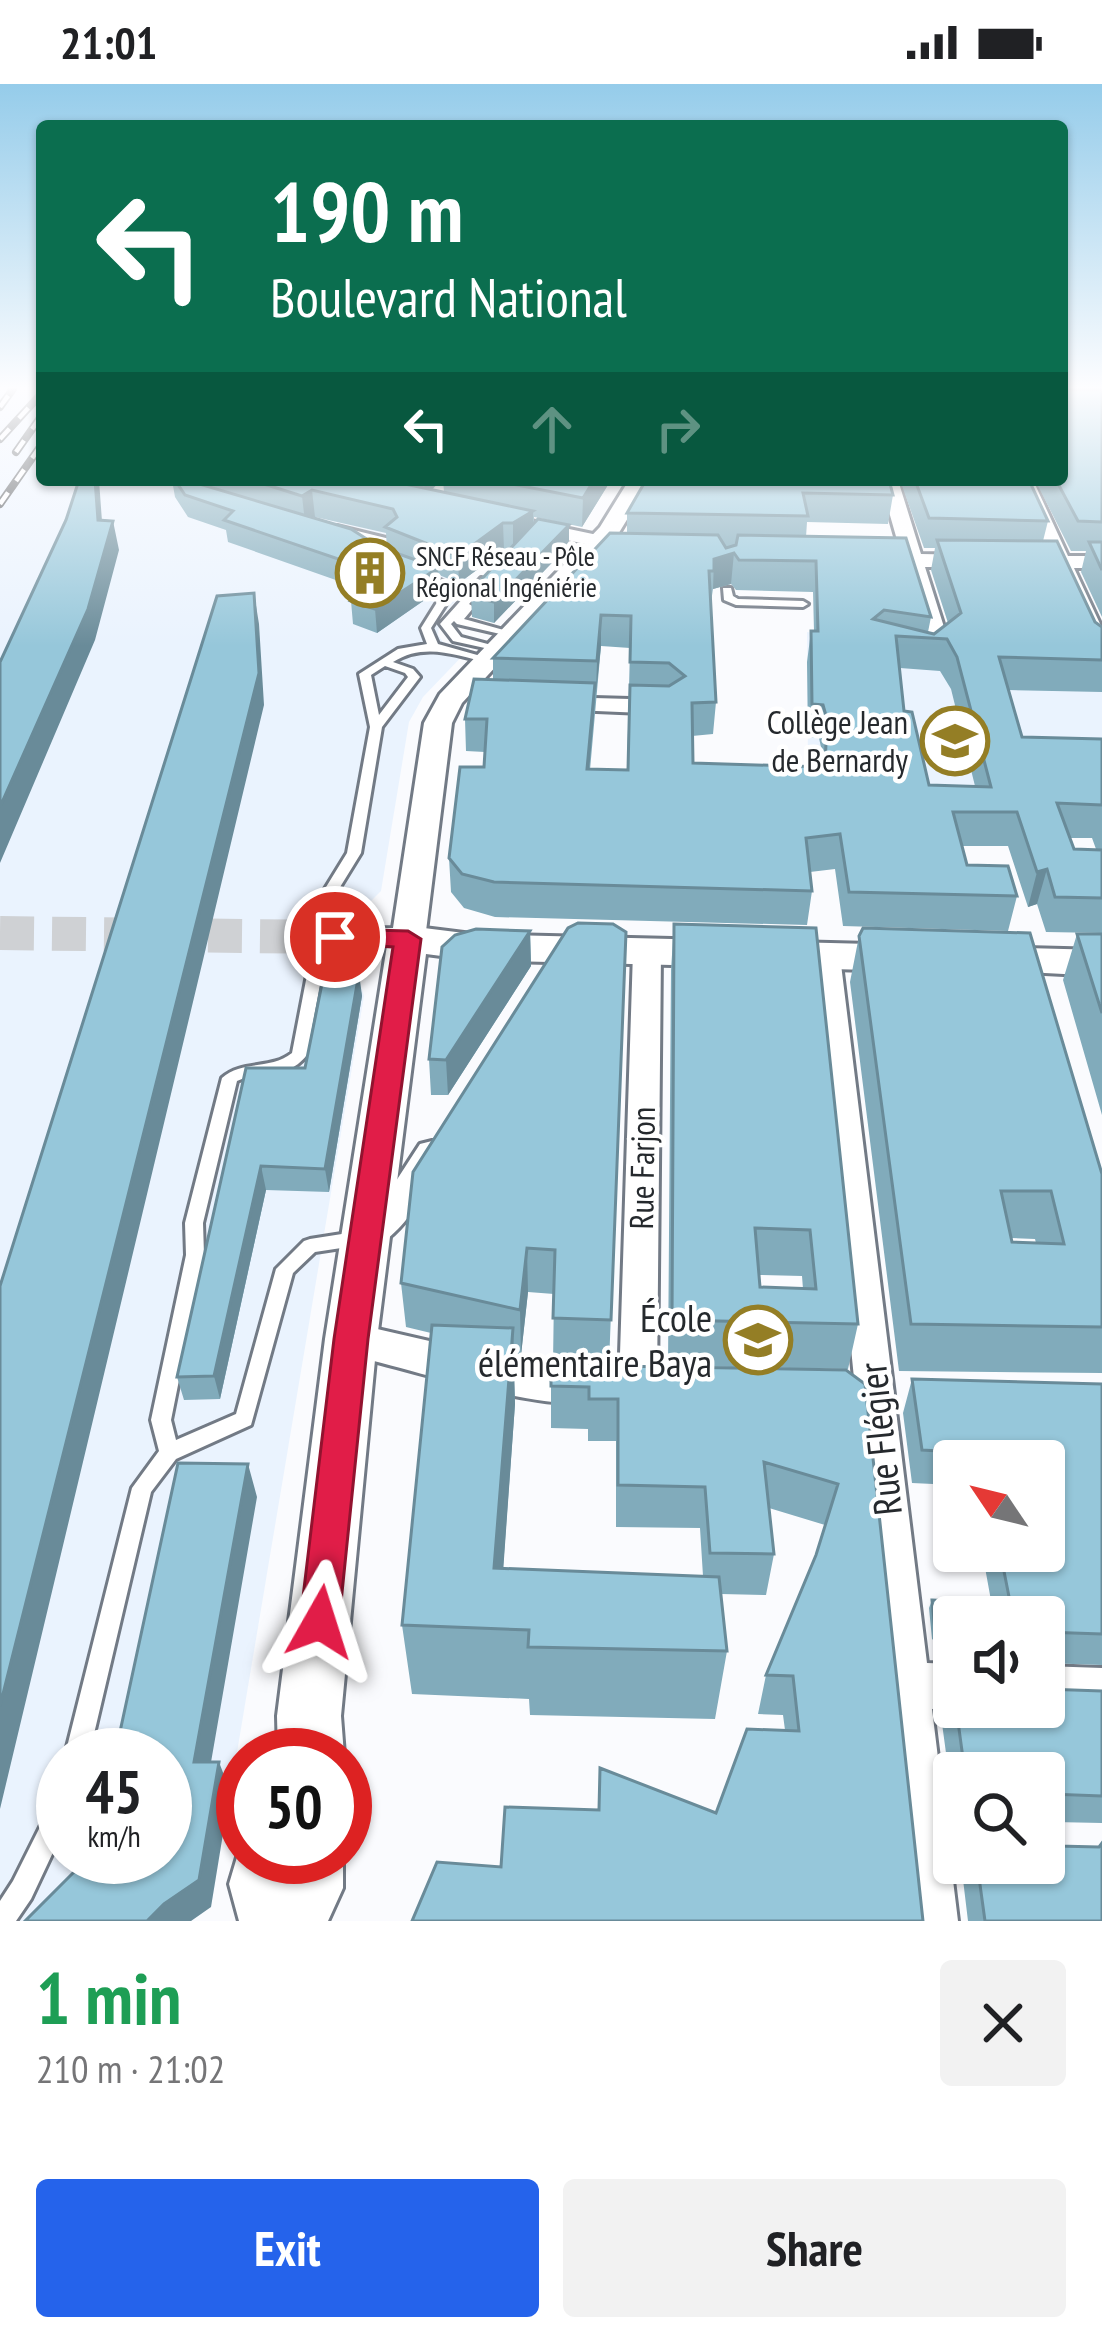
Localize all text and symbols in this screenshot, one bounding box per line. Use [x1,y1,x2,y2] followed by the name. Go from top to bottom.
[60,13,157,71] text: 21:01
[270,156,463,265] text: 190 m
[72,168,228,324] icon: left
[270,262,627,332] text: Boulevard National
[393,396,459,462] icon: left
[519,396,585,462] icon: ahead
[645,396,711,462] icon: right
[335,538,405,608] building icon: SNCF Réseau - Pôle Régional Ingéniérie
[416,539,597,604] place label: SNCF Réseau - Pôle Régional Ingéniérie
[767,700,909,781] place label: Collège Jean de Bernardy
[920,706,990,776] school or university icon: Collège Jean de Bernardy
[284,886,386,988] pin
[302,904,368,970] icon: arrive
[619,1106,664,1230] street label: Rue Farjon
[478,1292,712,1388] place label: École élémentaire Baya
[723,1305,793,1375] school or university icon: École élémentaire Baya
[846,1360,913,1518] street label: Rue Flégier
[933,1440,1065,1572] north arrow
[933,1440,1065,1884] map controls
[257,1559,383,1685] position arrow
[933,1596,1065,1728] button: sound
[216,1728,372,1884] speed limit sign: 50
[85,1752,143,1830] text: 45
[933,1752,1065,1884] button: search
[87,1816,141,1855] text: km/h
[36,1951,181,2044] text: 1 min
[940,1960,1066,2086] button: close
[36,2043,225,2094] text: 210 m · 21:02
[36,2179,539,2317] button: Exit
[563,2179,1066,2317] button: Share

